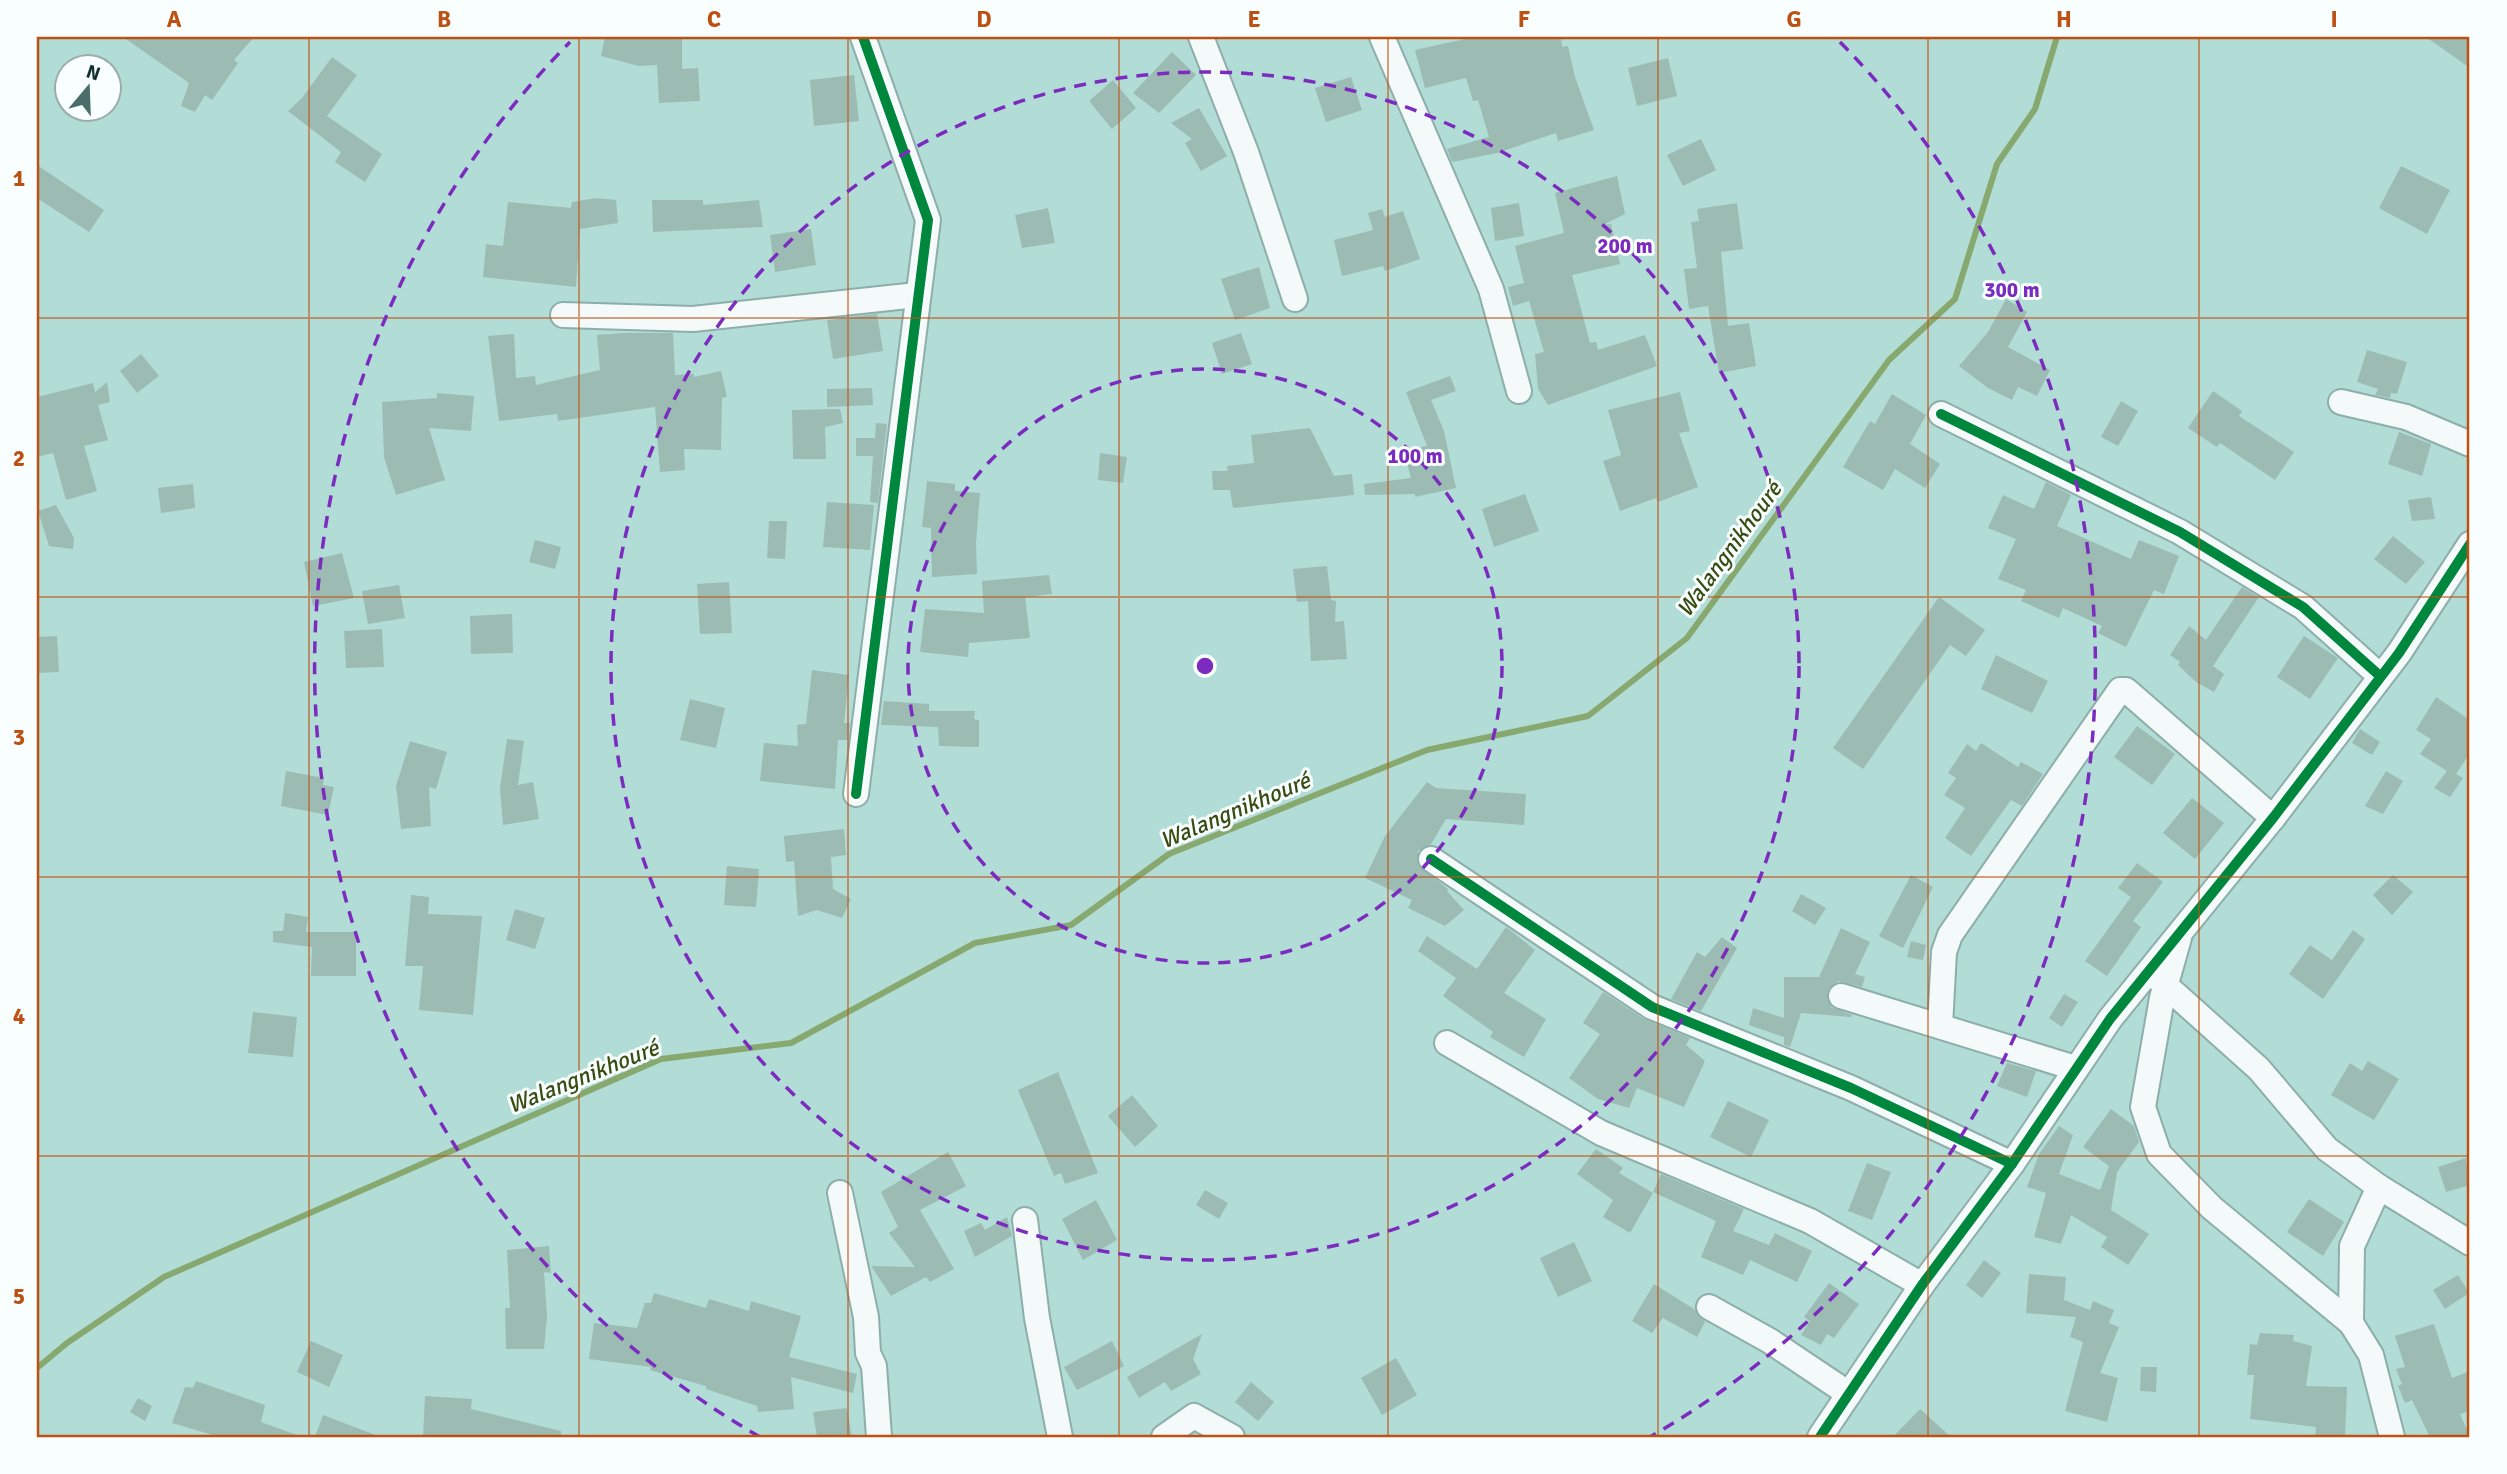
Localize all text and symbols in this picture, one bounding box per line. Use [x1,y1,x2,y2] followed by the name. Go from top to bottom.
[167,5,182,34] text: A
[437,5,451,34] text: B
[707,5,721,34] text: C
[976,5,992,34] text: D
[1247,5,1261,34] text: E
[1518,5,1530,34] text: F
[1786,5,1802,34] text: G
[2056,5,2072,34] text: H
[2330,5,2338,34] text: I
[52,52,122,122] north arrow
[83,59,103,86] text: N
[13,164,25,193] text: 1
[1597,233,1653,259] text: 200 m
[1984,277,2040,303] text: 300 m
[1387,443,1443,469] text: 100 m
[13,444,25,473] text: 2
[1671,475,1789,623] water label: Walangnikhouré
[1193,654,1217,678] centre of rings
[13,723,25,752] text: 3
[1156,765,1316,855] water label: Walangnikhouré
[13,1002,25,1031] text: 4
[503,1032,664,1120] water label: Walangnikhouré
[13,1282,25,1311] text: 5

